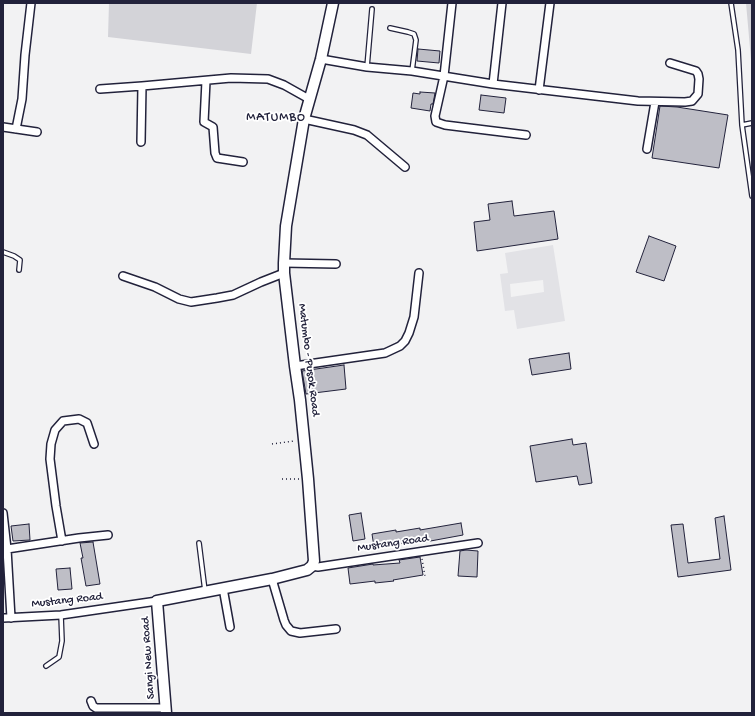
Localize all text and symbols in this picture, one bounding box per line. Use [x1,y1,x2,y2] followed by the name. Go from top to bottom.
[246,110,306,126] district label: MATUMBO
[294,303,322,417] street label: Matumbo - Pusok Road
[357,532,429,556] street label: Mustang Road
[31,590,103,612] street label: Mustang Road
[139,616,159,700] street label: Sangi New Road

